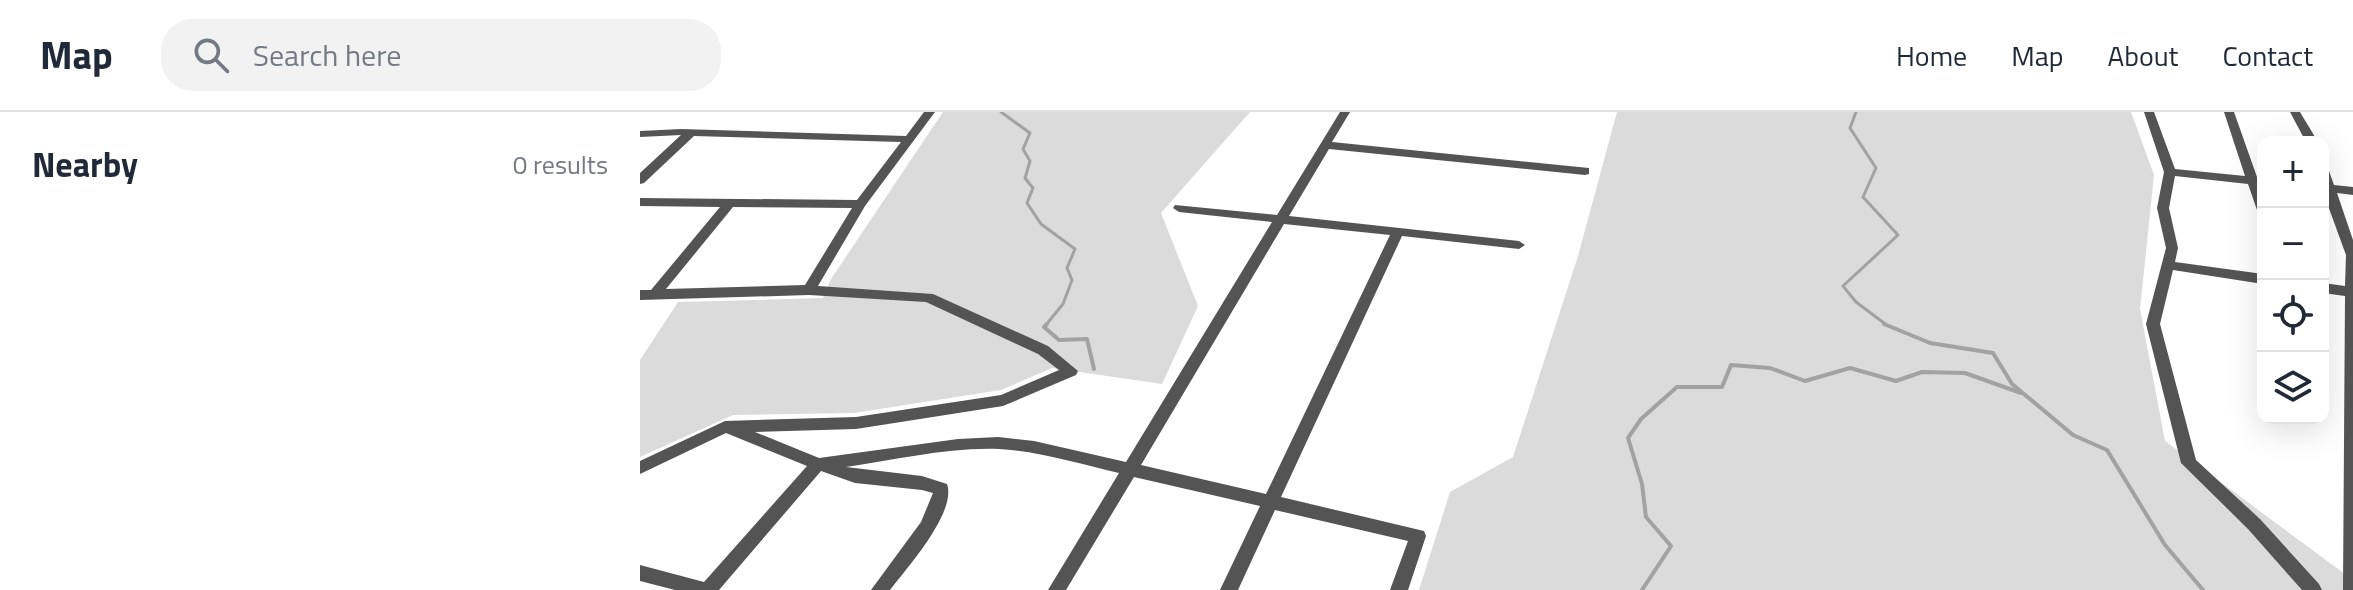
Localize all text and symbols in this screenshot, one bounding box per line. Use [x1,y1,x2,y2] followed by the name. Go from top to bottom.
[161,19,721,91] search box
[40,26,113,84] text: Map
[253,32,402,78] text: Search here
[189,33,233,77] icon: search
[1896,34,1967,77] text: Home
[2011,34,2064,77] text: Map
[2108,34,2178,77] text: About
[2222,34,2313,77] text: Contact
[2257,136,2329,424] map controls
[2257,136,2329,208] button: +
[32,138,138,190] text: Nearby
[513,145,608,184] text: 0 results
[2257,208,2329,280] button: −
[2257,280,2329,352] button: locate
[2257,352,2329,424] button: layers

